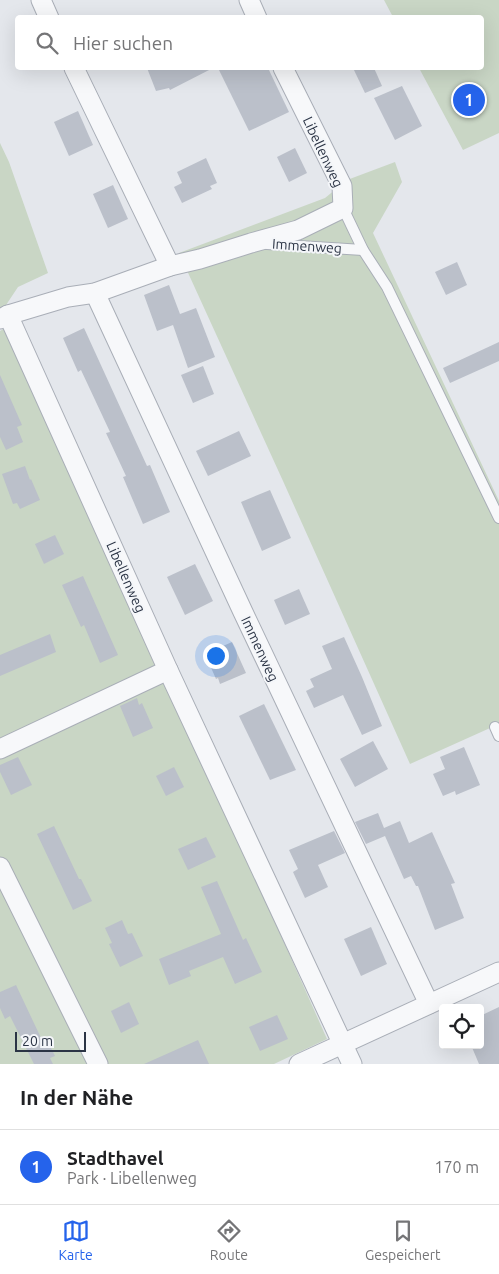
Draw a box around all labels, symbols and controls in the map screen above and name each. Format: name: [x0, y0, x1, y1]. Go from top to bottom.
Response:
search box: [15, 15, 484, 70]
icon: search: [33, 29, 61, 57]
text: Hier suchen: [73, 32, 173, 54]
pin: 1: [453, 81, 485, 119]
street label: Libellenweg: [300, 114, 346, 190]
street label: Immenweg: [271, 236, 343, 256]
street label: Libellenweg: [103, 539, 149, 615]
street label: Immenweg: [238, 614, 282, 684]
your location: [203, 643, 229, 669]
map controls: [439, 1004, 484, 1049]
button: locate: [439, 1004, 484, 1049]
scale bar: [15, 1029, 86, 1052]
text: 20 m: [22, 1033, 53, 1049]
text: In der Nähe: [20, 1085, 133, 1109]
text: Stadthavel: [67, 1147, 163, 1169]
text: 1: [31, 1158, 41, 1176]
text: 170 m: [434, 1158, 479, 1176]
text: Park · Libellenweg: [67, 1169, 197, 1187]
tab: Karte: [59, 1217, 93, 1263]
tab: Route: [210, 1217, 248, 1263]
tab: Gespeichert: [365, 1217, 440, 1263]

